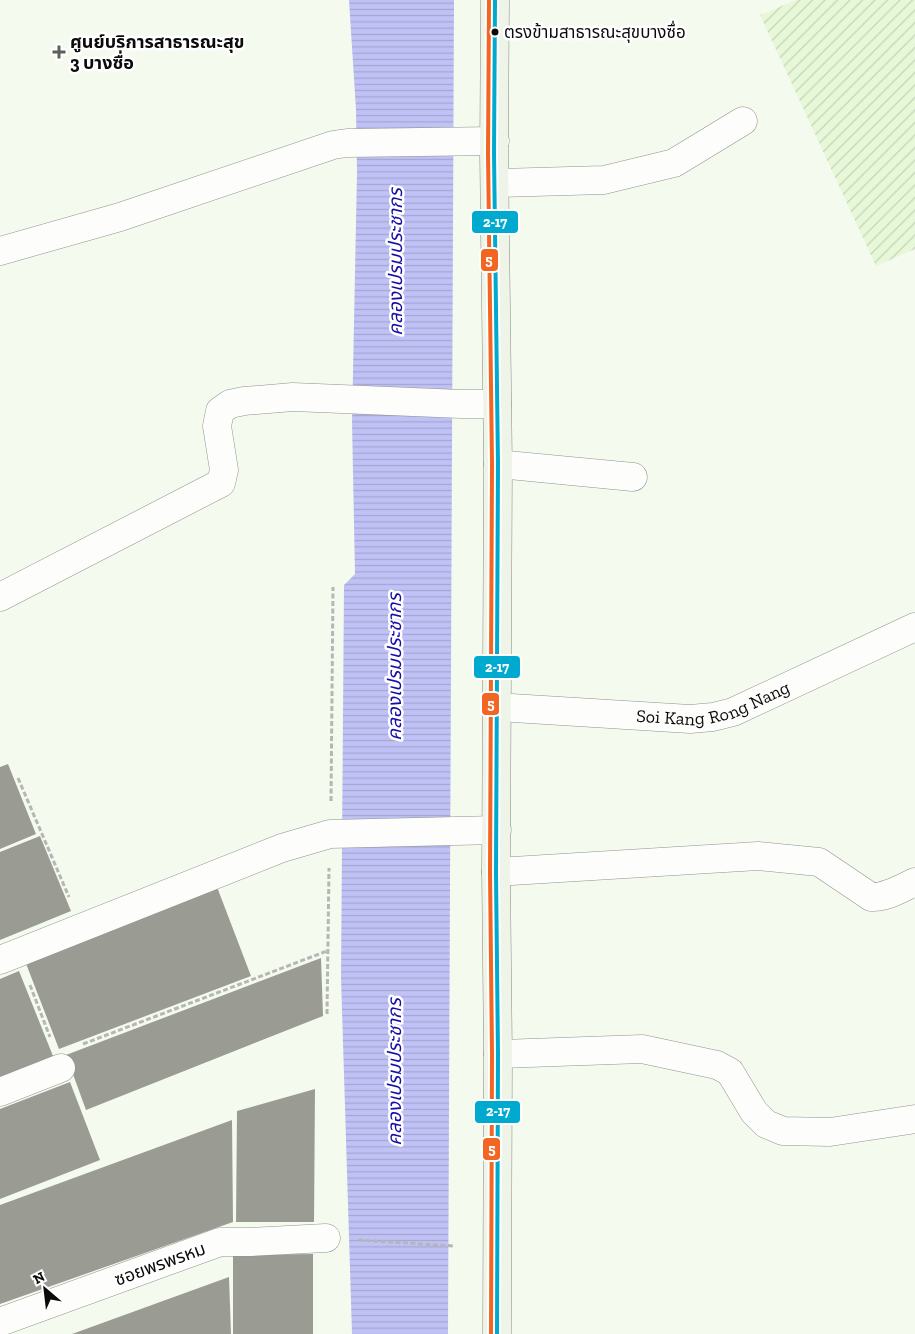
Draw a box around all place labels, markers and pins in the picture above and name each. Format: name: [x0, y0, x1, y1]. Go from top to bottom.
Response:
place label: ตรงข้ามสาธารณะสุขบางซื่อ: [504, 20, 686, 43]
marker: ตรงข้ามสาธารณะสุขบางซื่อ: [490, 27, 500, 37]
place label: ศูนย์บริการสาธารณะสุข 3 บางซื่อ: [70, 31, 245, 74]
marker: ศูนย์บริการสาธารณะสุข 3 บางซื่อ: [52, 45, 66, 59]

